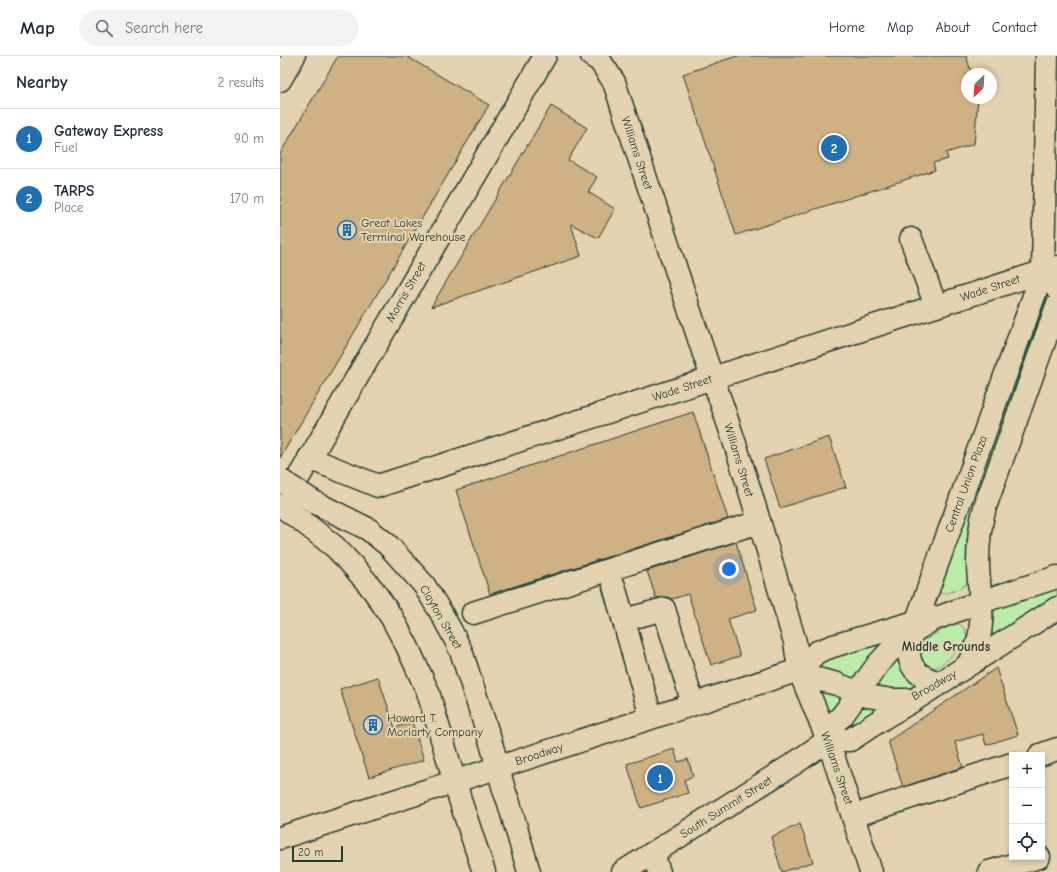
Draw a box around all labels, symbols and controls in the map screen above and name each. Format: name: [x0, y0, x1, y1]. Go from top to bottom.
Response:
search box: [79, 10, 359, 46]
text: Map: [20, 17, 55, 39]
icon: search: [93, 17, 115, 39]
text: Search here: [125, 19, 203, 37]
text: Home: [829, 19, 865, 36]
text: Map: [887, 19, 913, 36]
text: About: [935, 19, 970, 36]
text: Contact: [992, 19, 1037, 36]
north arrow: [961, 68, 997, 104]
text: Nearby: [16, 73, 67, 92]
text: 2 results: [217, 75, 264, 90]
street label: Williams Street: [619, 115, 656, 192]
text: Gateway Express: [54, 122, 163, 140]
text: 1: [26, 131, 32, 146]
text: 90 m: [234, 131, 264, 146]
pin: 2: [821, 133, 847, 163]
text: Fuel: [54, 140, 78, 155]
text: TARPS: [54, 182, 94, 200]
text: 2: [26, 191, 32, 206]
text: 170 m: [230, 191, 264, 206]
text: Place: [54, 200, 84, 215]
place label: Great Lakes Terminal Warehouse: [361, 216, 465, 244]
building icon: Great Lakes Terminal Warehouse: [336, 219, 358, 241]
street label: Morris Street: [383, 259, 429, 325]
street label: Wade Street: [958, 272, 1022, 304]
street label: Wade Street: [650, 372, 714, 404]
street label: Williams Street: [721, 421, 757, 499]
street label: Central Union Plaza: [942, 434, 990, 534]
your location: [719, 559, 739, 579]
street label: Clayton Street: [417, 582, 465, 652]
district label: Middle Grounds: [902, 639, 991, 654]
street label: Broadway: [909, 666, 959, 703]
place label: Howard T. Moriarty Company: [387, 711, 483, 739]
building icon: Howard T. Moriarty Company: [362, 714, 384, 736]
street label: Williams Street: [818, 730, 856, 807]
street label: Broadway: [513, 740, 565, 768]
map controls: [1009, 752, 1045, 860]
button: +: [1009, 752, 1045, 788]
pin: 1: [647, 763, 673, 793]
street label: South Summit Street: [677, 773, 775, 841]
button: −: [1009, 788, 1045, 824]
button: locate: [1009, 824, 1045, 860]
scale bar: [292, 844, 343, 863]
text: 20 m: [298, 846, 323, 859]

